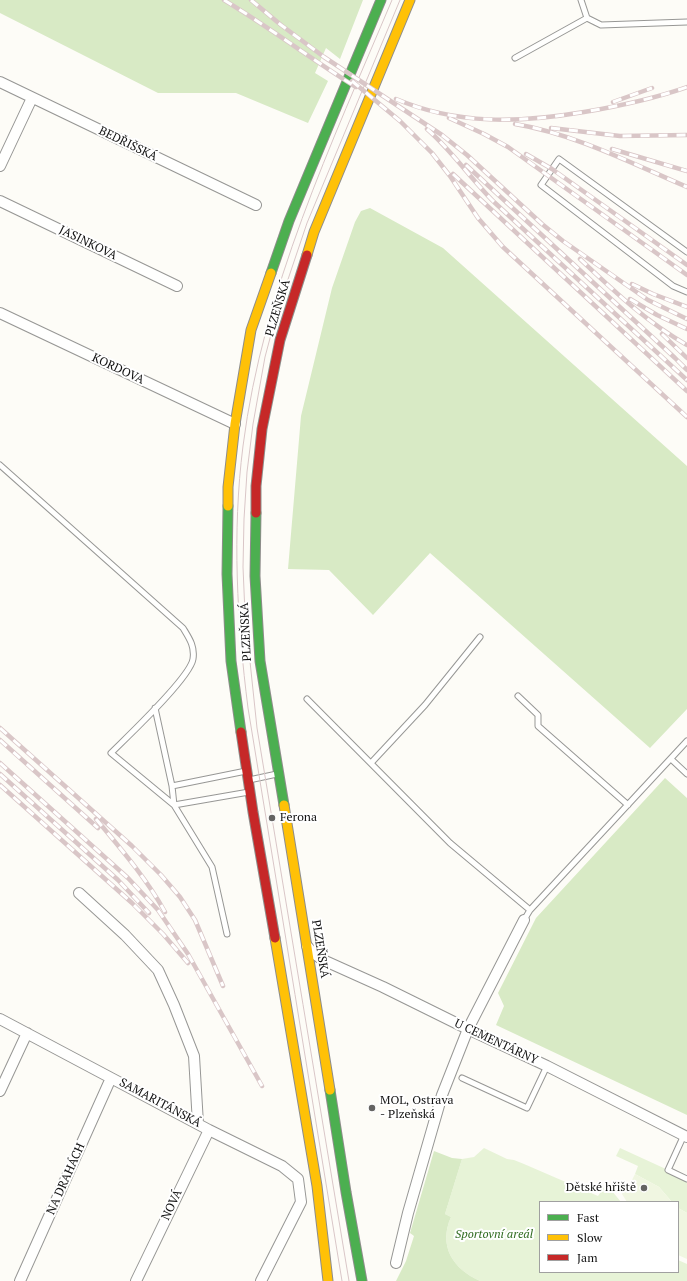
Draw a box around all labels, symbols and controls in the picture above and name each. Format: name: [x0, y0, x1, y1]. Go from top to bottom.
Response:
street label: BEDŘIŠSKÁ: [96, 124, 160, 164]
street label: JASINKOVA: [57, 223, 119, 263]
street label: PLZEŇSKÁ: [262, 278, 294, 338]
street label: KORDOVA: [90, 351, 146, 387]
street label: PLZEŇSKÁ: [237, 602, 255, 662]
place label: Ferona: [280, 811, 317, 825]
marker: Ferona: [267, 813, 277, 823]
street label: PLZEŇSKÁ: [308, 919, 332, 979]
street label: U CEMENTÁRNY: [452, 1016, 540, 1068]
street label: SAMARITÁNSKÁ: [117, 1075, 203, 1131]
place label: MOL, Ostrava - Plzeňská: [380, 1094, 454, 1122]
marker: MOL, Ostrava - Plzeňská: [367, 1103, 377, 1113]
street label: NA DRAHÁCH: [44, 1141, 88, 1217]
place label: Dětské hřiště: [566, 1181, 636, 1195]
marker: Dětské hřiště: [639, 1183, 649, 1193]
street label: NOVÁ: [159, 1187, 185, 1223]
legend: [539, 1201, 679, 1273]
text: Fast: [577, 1210, 599, 1225]
park label: Sportovní areál: [455, 1228, 533, 1242]
text: Slow: [577, 1230, 602, 1245]
text: Jam: [577, 1250, 598, 1265]

